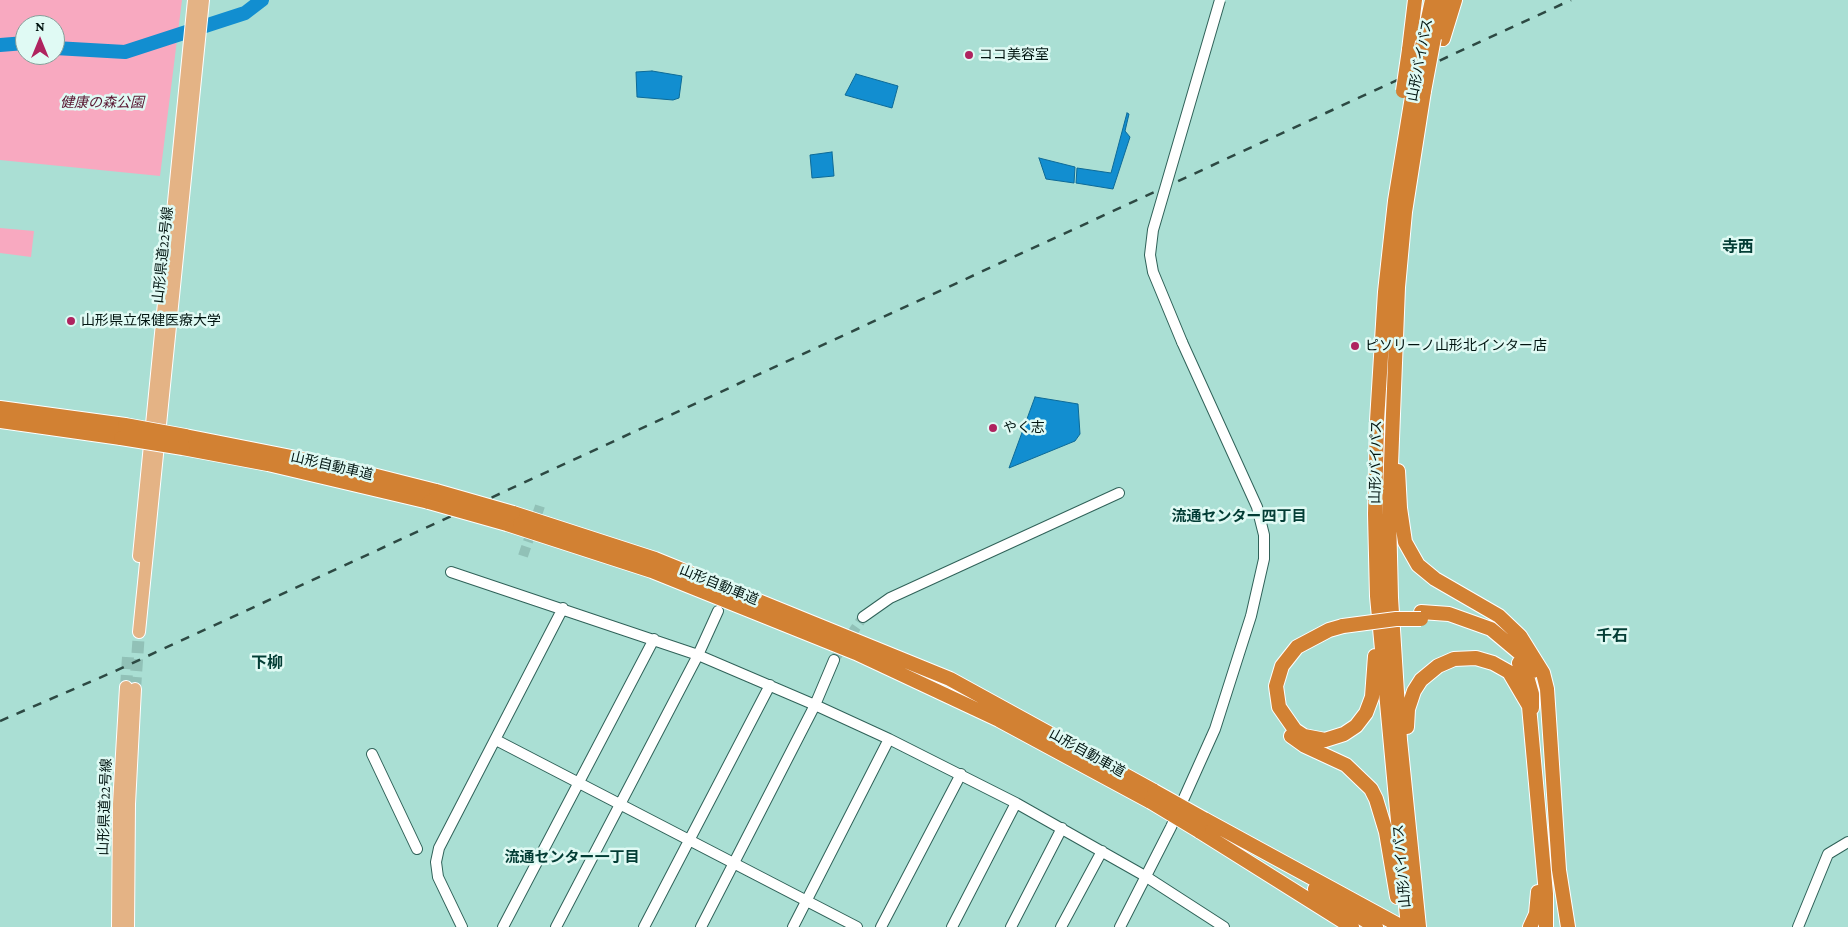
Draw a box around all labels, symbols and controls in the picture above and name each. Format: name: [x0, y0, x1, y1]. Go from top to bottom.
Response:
north arrow: [15, 15, 65, 65]
street label: 山形バイパス: [1404, 17, 1436, 103]
text: N: [35, 18, 45, 34]
place label: ココ美容室: [979, 47, 1049, 63]
marker: ココ美容室: [963, 49, 975, 61]
park label: 健康の森公園: [60, 95, 144, 111]
street label: 山形県道22号線: [150, 206, 176, 304]
district label: 寺西: [1722, 237, 1754, 257]
place label: 山形県立保健医療大学: [81, 313, 221, 329]
marker: 山形県立保健医療大学: [65, 315, 77, 327]
place label: ピソリーノ山形北インター店: [1365, 338, 1547, 354]
marker: ピソリーノ山形北インター店: [1349, 340, 1361, 352]
place label: やく志: [1003, 420, 1045, 436]
street label: 山形バイパス: [1367, 420, 1385, 504]
marker: やく志: [987, 422, 999, 434]
street label: 山形自動車道: [289, 448, 375, 484]
district label: 流通センター四丁目: [1172, 507, 1306, 525]
street label: 山形自動車道: [677, 561, 761, 609]
district label: 千石: [1596, 626, 1628, 646]
district label: 下柳: [251, 653, 283, 673]
street label: 山形自動車道: [1046, 725, 1128, 781]
street label: 山形県道22号線: [95, 758, 115, 856]
street label: 山形バイパス: [1390, 823, 1414, 909]
district label: 流通センター一丁目: [505, 848, 639, 866]

